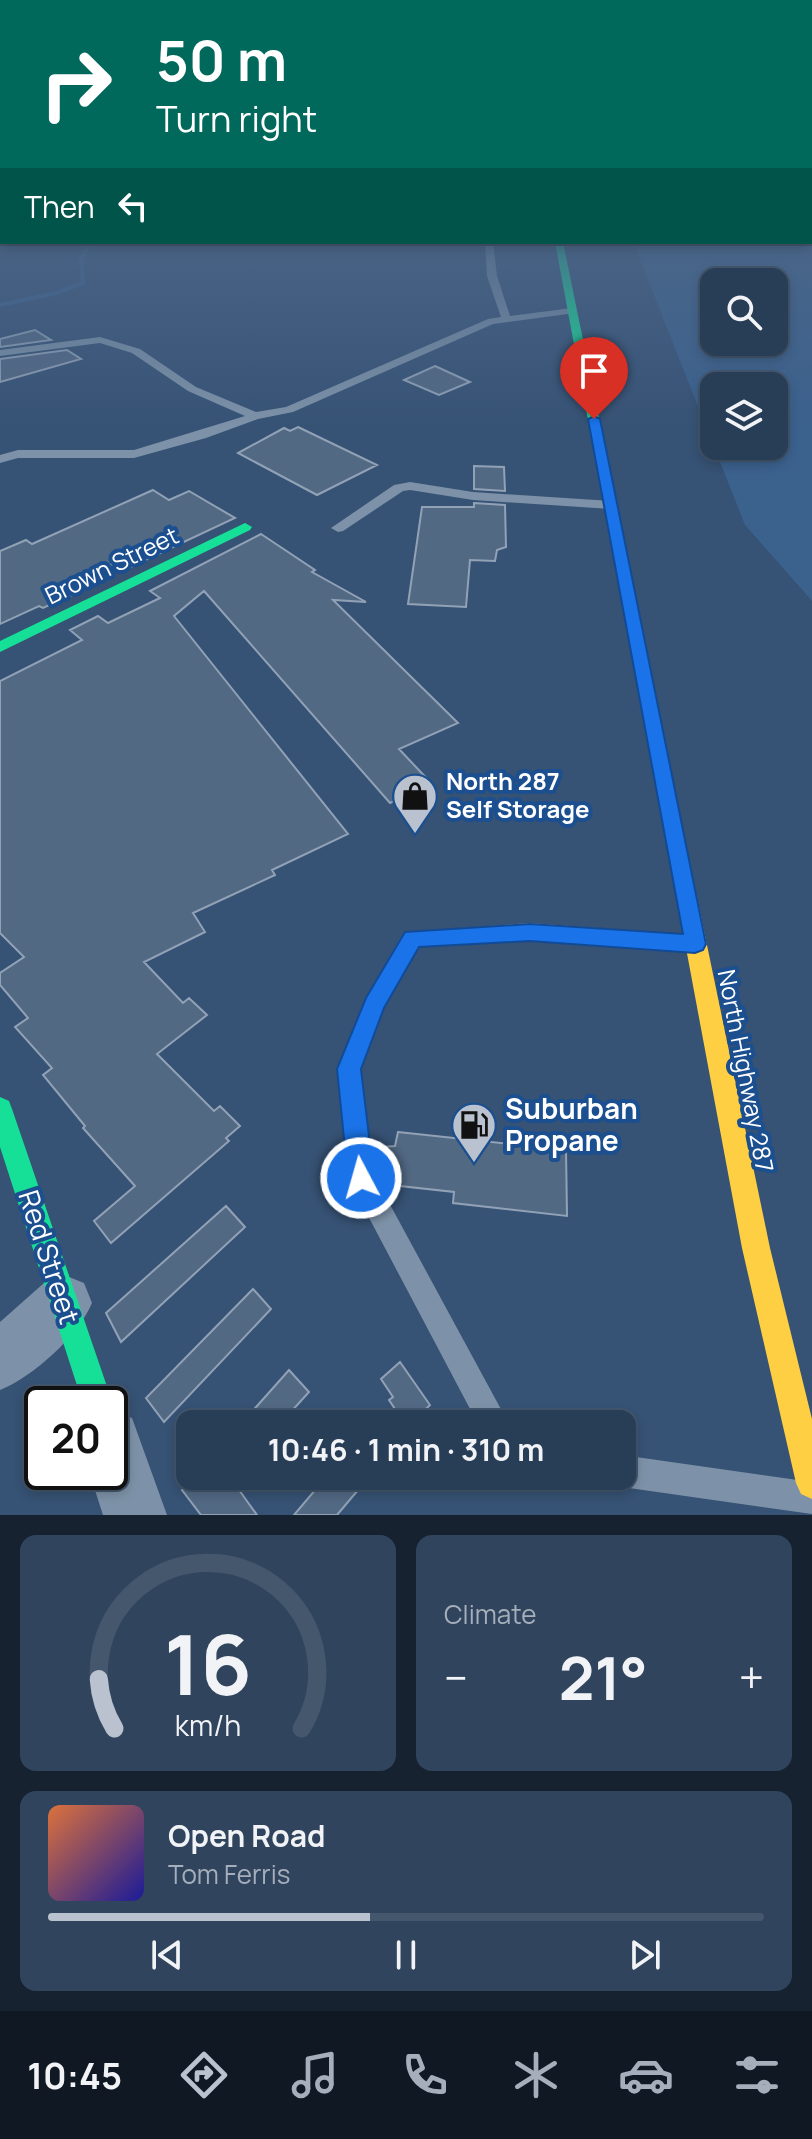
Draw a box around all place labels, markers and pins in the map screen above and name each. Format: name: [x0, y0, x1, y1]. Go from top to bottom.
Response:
pin: [560, 337, 628, 419]
place label: North 287 Self Storage: [446, 764, 590, 825]
shop icon: North 287 Self Storage: [391, 772, 439, 835]
place label: Suburban Propane: [505, 1089, 638, 1159]
fuel station icon: Suburban Propane: [450, 1101, 498, 1164]

